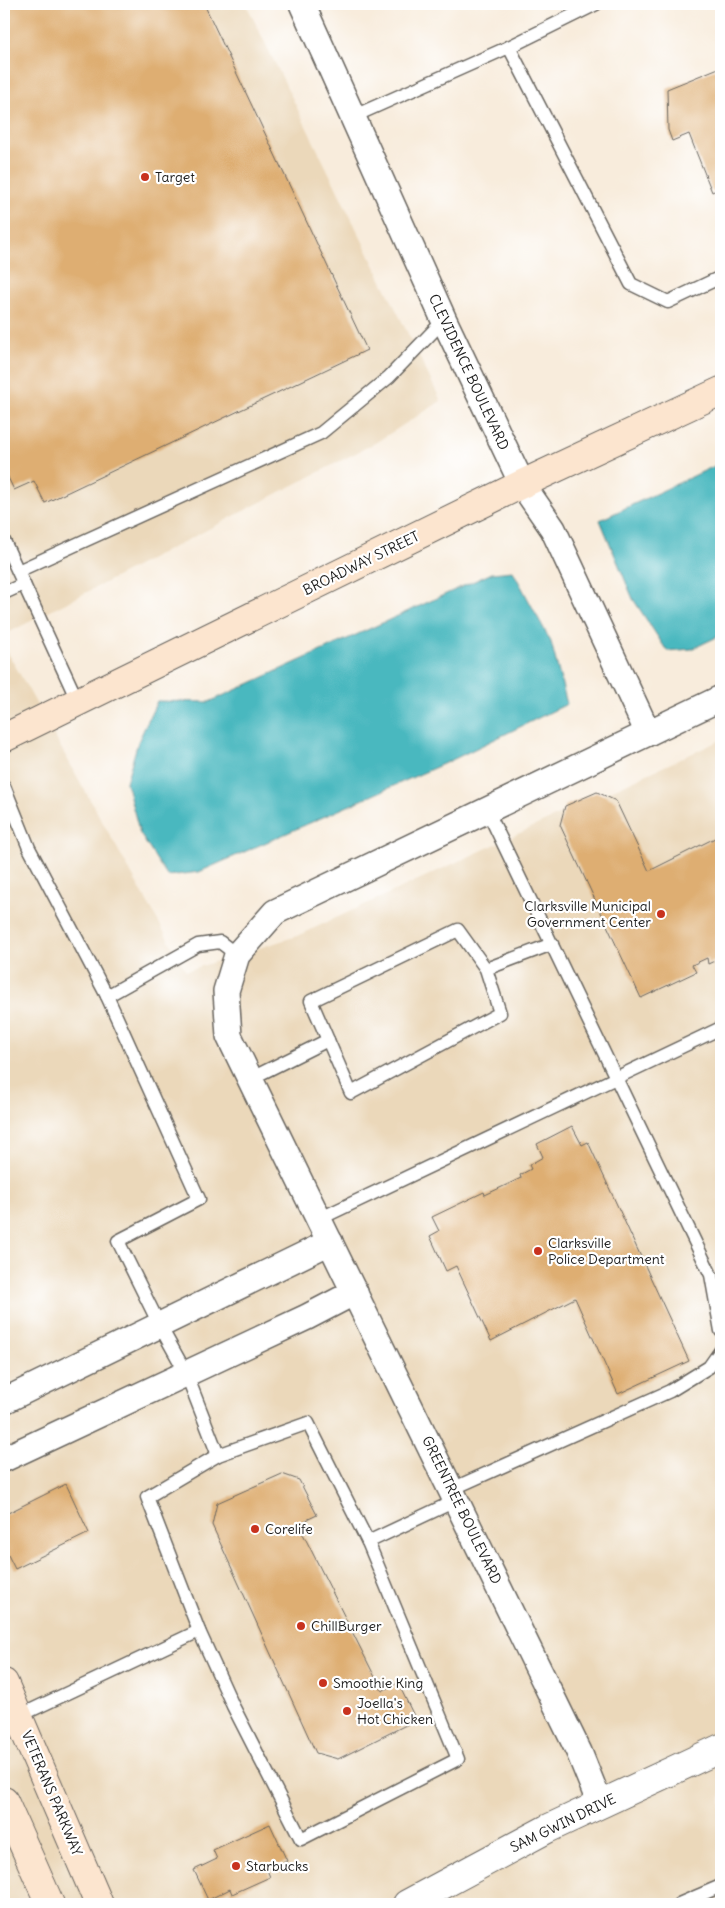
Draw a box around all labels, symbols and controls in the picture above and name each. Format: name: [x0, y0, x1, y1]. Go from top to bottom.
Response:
place label: Target: [155, 168, 195, 186]
marker: Target: [139, 171, 151, 183]
street label: CLEVIDENCE BOULEVARD: [425, 291, 513, 453]
street label: BROADWAY STREET: [300, 527, 422, 599]
place label: Clarksville Municipal Government Center: [524, 897, 651, 931]
marker: Clarksville Municipal Government Center: [655, 908, 667, 920]
place label: Clarksville Police Department: [548, 1234, 665, 1268]
marker: Clarksville Police Department: [532, 1245, 544, 1257]
street label: GREENTREE BOULEVARD: [418, 1433, 506, 1587]
place label: Corelife: [265, 1520, 313, 1538]
marker: Corelife: [249, 1523, 261, 1535]
place label: ChillBurger: [311, 1617, 382, 1635]
marker: ChillBurger: [295, 1620, 307, 1632]
place label: Smoothie King: [333, 1674, 423, 1692]
marker: Smoothie King: [317, 1677, 329, 1689]
place label: Joella's Hot Chicken: [357, 1694, 433, 1728]
marker: Joella's Hot Chicken: [341, 1705, 353, 1717]
street label: VETERANS PARKWAY: [17, 1728, 87, 1859]
street label: SAM GWIN DRIVE: [507, 1790, 619, 1856]
place label: Starbucks: [246, 1857, 308, 1875]
marker: Starbucks: [230, 1860, 242, 1872]

